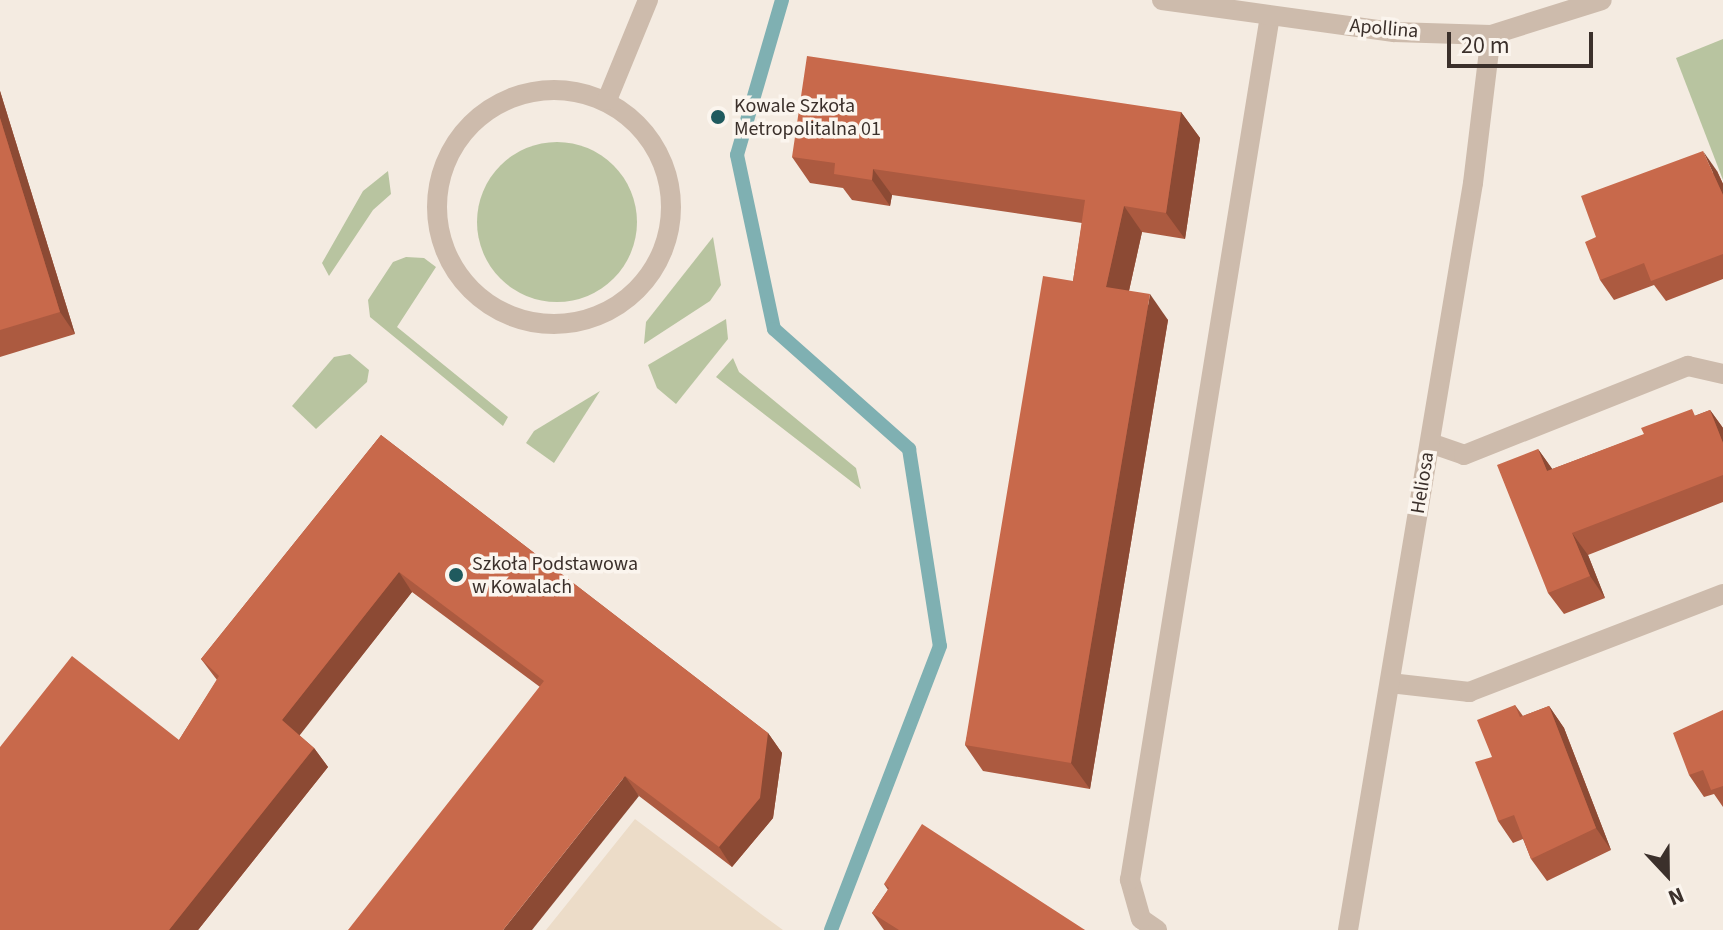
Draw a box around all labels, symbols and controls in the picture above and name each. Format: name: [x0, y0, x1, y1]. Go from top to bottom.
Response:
street label: Apollina: [1349, 14, 1419, 44]
scale bar: [1451, 16, 1597, 66]
text: 20 m: [1461, 28, 1510, 63]
place label: Kowale Szkoła Metropolitalna 01: [734, 94, 881, 141]
marker: Kowale Szkoła Metropolitalna 01: [709, 108, 727, 126]
street label: Heliosa: [1406, 450, 1440, 516]
place label: Szkoła Podstawowa w Kowalach: [472, 552, 638, 599]
marker: Szkoła Podstawowa w Kowalach: [447, 566, 465, 584]
north arrow: [1627, 834, 1707, 914]
text: N: [1663, 879, 1689, 914]

